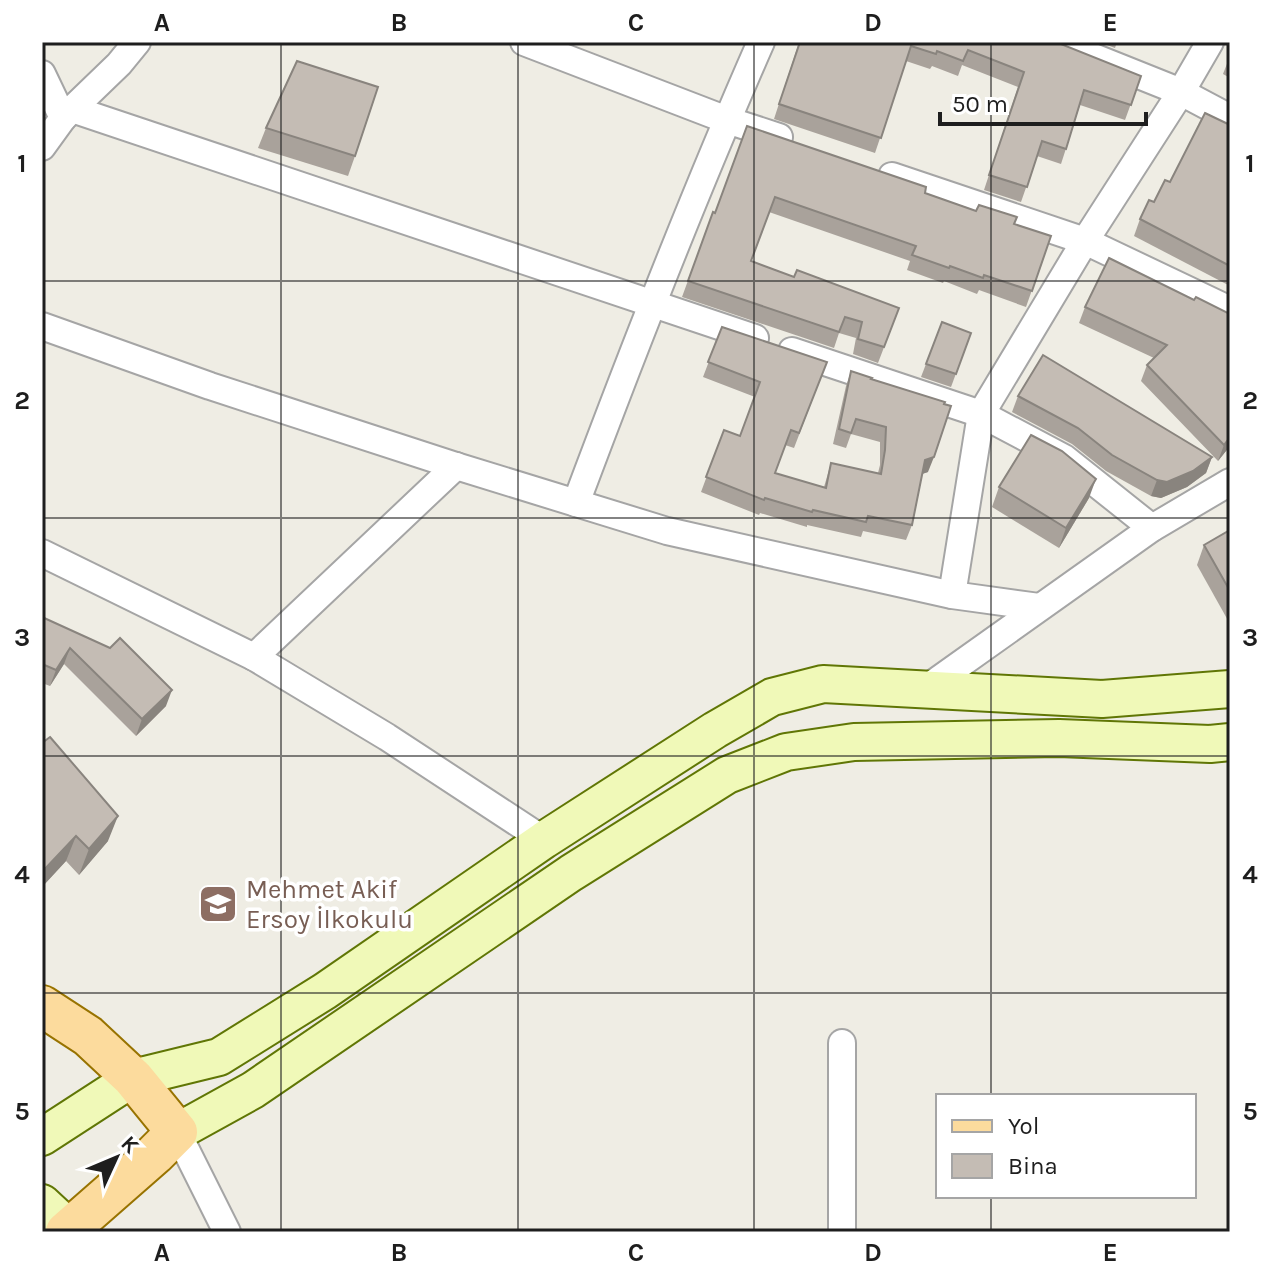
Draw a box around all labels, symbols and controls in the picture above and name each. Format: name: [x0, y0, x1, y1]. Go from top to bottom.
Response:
text: A: [154, 7, 170, 38]
text: B: [391, 7, 407, 38]
text: C: [628, 7, 644, 38]
text: D: [864, 7, 882, 38]
text: E: [1102, 7, 1118, 38]
scale bar: [940, 76, 1146, 126]
text: 50 m: [952, 90, 1008, 118]
text: 1: [17, 148, 27, 179]
text: 1: [1245, 148, 1255, 179]
text: 2: [14, 385, 30, 416]
text: 2: [1242, 385, 1258, 416]
text: 3: [14, 622, 30, 653]
text: 3: [1242, 622, 1258, 653]
text: 4: [14, 859, 30, 890]
text: 4: [1242, 859, 1258, 890]
place label: Mehmet Akif Ersoy İlkokulu: [246, 874, 413, 935]
school or university icon: Mehmet Akif Ersoy İlkokulu: [197, 883, 239, 925]
legend: [936, 1094, 1196, 1198]
text: 5: [14, 1096, 30, 1127]
text: 5: [1242, 1096, 1258, 1127]
text: Yol: [1008, 1112, 1039, 1140]
north arrow: [76, 1118, 156, 1198]
text: K: [115, 1131, 144, 1159]
text: Bina: [1008, 1152, 1058, 1180]
text: A: [154, 1237, 170, 1268]
text: B: [391, 1237, 407, 1268]
text: C: [628, 1237, 644, 1268]
text: D: [864, 1237, 882, 1268]
text: E: [1102, 1237, 1118, 1268]

